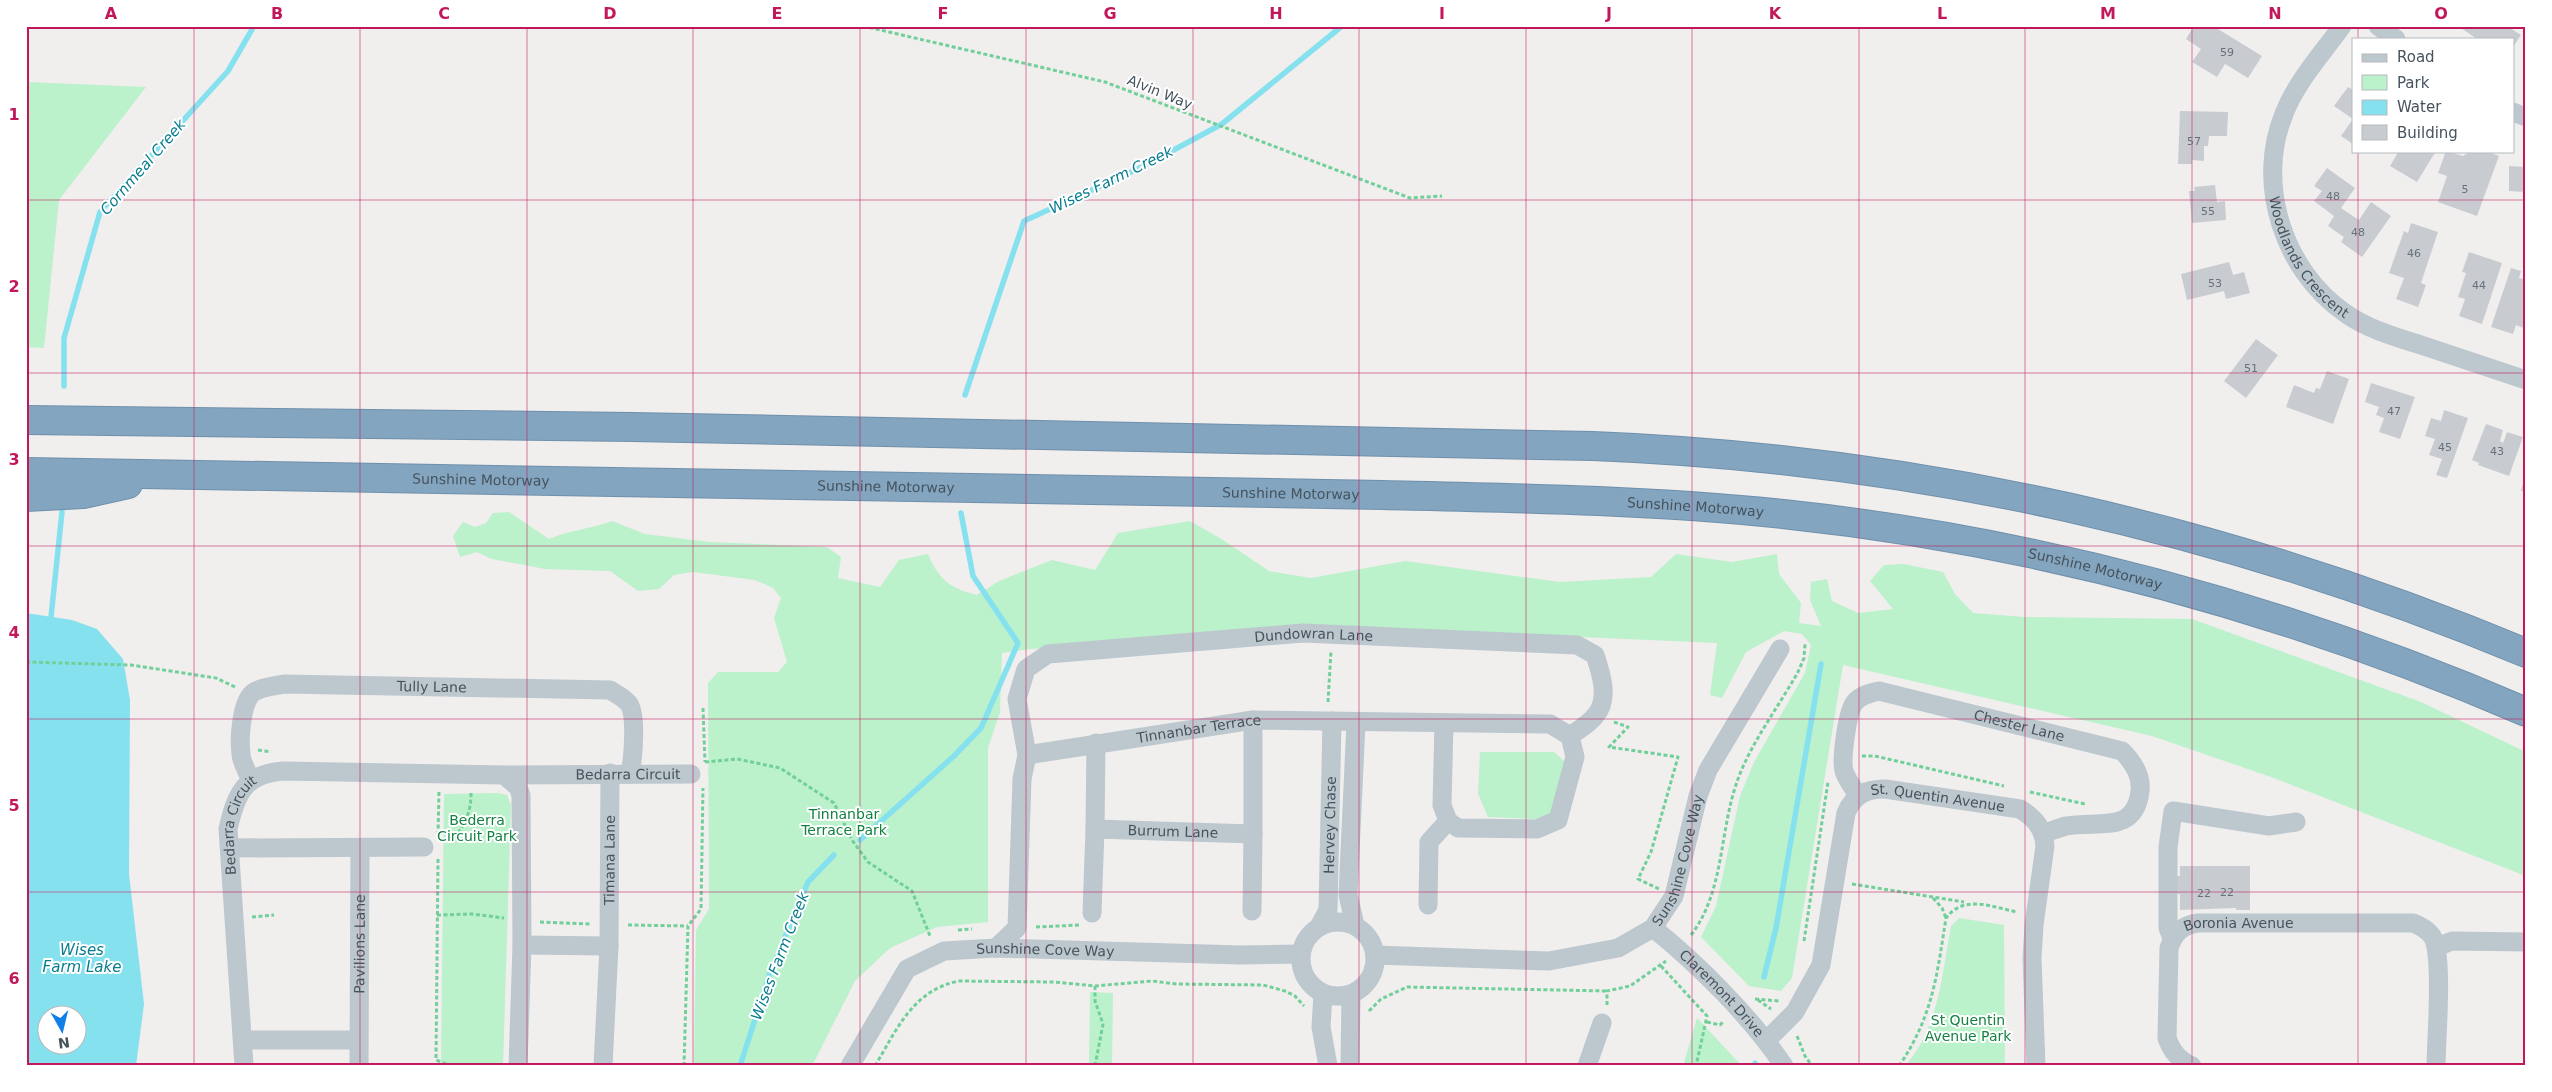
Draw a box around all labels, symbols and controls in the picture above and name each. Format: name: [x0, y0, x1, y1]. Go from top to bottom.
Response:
text: A: [105, 4, 118, 23]
text: B: [271, 4, 283, 23]
text: C: [438, 4, 450, 23]
text: D: [603, 4, 617, 23]
text: E: [772, 4, 782, 23]
text: F: [938, 4, 948, 23]
text: G: [1103, 4, 1117, 23]
text: H: [1269, 4, 1283, 23]
text: I: [1439, 4, 1445, 23]
text: J: [1605, 4, 1612, 23]
text: K: [1769, 4, 1782, 23]
text: L: [1937, 4, 1947, 23]
text: M: [2100, 4, 2116, 23]
text: N: [2268, 4, 2282, 23]
text: O: [2434, 4, 2448, 23]
legend: [2352, 38, 2514, 152]
house number: 59: [2220, 46, 2234, 59]
text: Road: [2397, 48, 2435, 66]
street label: Alvin Way: [1125, 72, 1195, 112]
text: Park: [2397, 74, 2430, 92]
text: Water: [2397, 98, 2442, 116]
text: 1: [8, 105, 20, 124]
water label: Cornmeal Creek: [96, 114, 190, 219]
text: Building: [2397, 124, 2458, 142]
house number: 57: [2187, 135, 2201, 148]
water label: Wises Farm Creek: [1046, 142, 1177, 218]
house number: 5: [2462, 183, 2469, 196]
house number: 48: [2326, 190, 2340, 203]
street label: Woodlands Crescent: [2266, 195, 2352, 321]
house number: 55: [2201, 205, 2215, 218]
house number: 48: [2351, 226, 2365, 239]
house number: 46: [2407, 247, 2421, 260]
text: 2: [8, 277, 20, 296]
house number: 53: [2208, 277, 2222, 290]
house number: 44: [2472, 279, 2486, 292]
house number: 51: [2244, 362, 2258, 375]
house number: 47: [2387, 405, 2401, 418]
house number: 45: [2438, 441, 2452, 454]
house number: 43: [2490, 445, 2504, 458]
text: 3: [8, 450, 20, 469]
street label: Sunshine Motorway: [412, 471, 550, 489]
street label: Sunshine Motorway: [817, 477, 955, 496]
street label: Sunshine Motorway: [1222, 484, 1360, 503]
street label: Sunshine Motorway: [1627, 494, 1765, 520]
street label: Sunshine Motorway: [2027, 545, 2164, 593]
text: 4: [8, 623, 20, 642]
street label: Dundowran Lane: [1254, 625, 1374, 645]
street label: Tully Lane: [396, 678, 467, 695]
street label: Chester Lane: [1972, 707, 2066, 745]
street label: Tinnanbar Terrace: [1135, 712, 1261, 746]
street label: Bedarra Circuit: [575, 766, 681, 783]
street label: Bedarra Circuit: [220, 772, 260, 876]
street label: Hervey Chase: [1321, 776, 1339, 874]
street label: St. Quentin Avenue: [1870, 781, 2006, 815]
street label: Sunshine Cove Way: [1649, 793, 1706, 929]
text: 5: [8, 796, 20, 815]
park label: Tinnanbar Terrace Park: [800, 806, 888, 838]
park label: Bederra Circuit Park: [437, 812, 518, 844]
street label: Timana Lane: [601, 815, 618, 906]
street label: Burrum Lane: [1127, 822, 1218, 841]
house number: 22: [2220, 886, 2234, 899]
house number: 22: [2197, 887, 2211, 900]
water label: Wises Farm Creek: [747, 888, 813, 1023]
street label: Pavilions Lane: [351, 894, 368, 994]
street label: Boronia Avenue: [2181, 915, 2294, 934]
street label: Sunshine Cove Way: [976, 940, 1115, 959]
water label: Wises Farm Lake: [43, 941, 121, 976]
street label: Claremont Drive: [1676, 946, 1767, 1040]
text: 6: [8, 969, 20, 988]
north arrow: [38, 1004, 88, 1054]
park label: St Quentin Avenue Park: [1925, 1012, 2012, 1044]
text: N: [57, 1034, 71, 1052]

